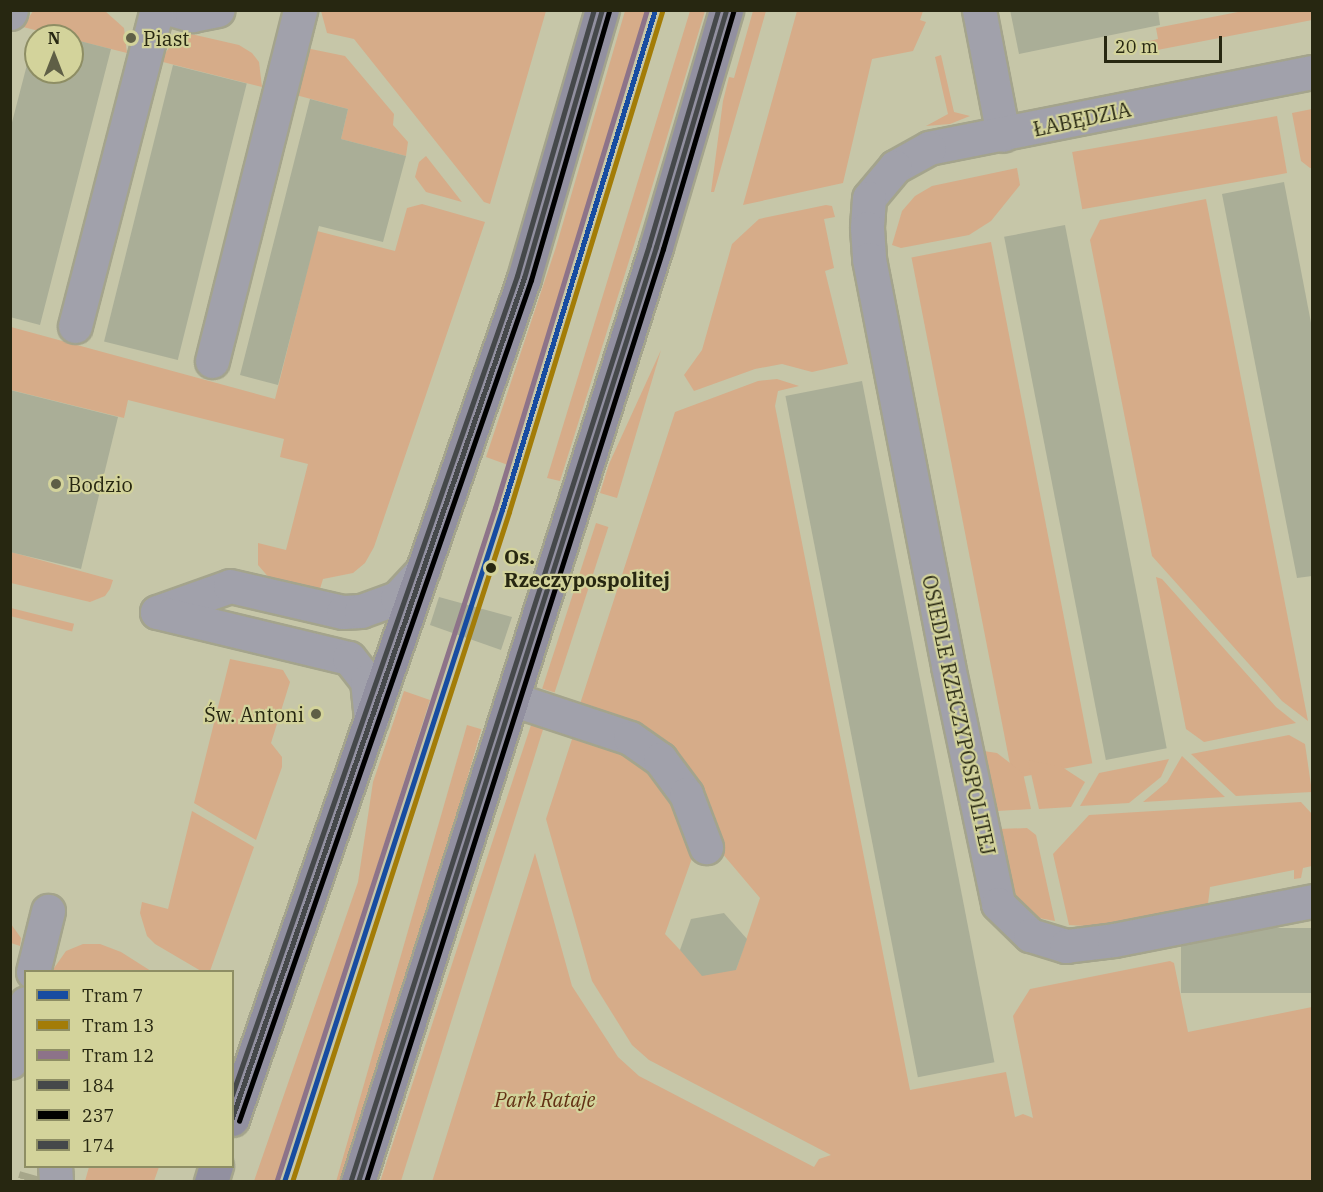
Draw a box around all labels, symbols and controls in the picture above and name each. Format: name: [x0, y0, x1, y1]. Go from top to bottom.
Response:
north arrow: [24, 24, 84, 84]
scale bar: [1107, 24, 1226, 62]
place label: Piast: [143, 26, 189, 50]
text: N: [48, 28, 60, 48]
marker: Piast: [124, 31, 138, 45]
text: 20 m: [1115, 35, 1158, 58]
street label: ŁABĘDZIA: [1031, 97, 1133, 141]
place label: Bodzio: [68, 472, 133, 496]
marker: Bodzio: [49, 477, 63, 491]
place label: Os. Rzeczypospolitej: [504, 544, 670, 591]
marker: Os. Rzeczypospolitej: [482, 559, 500, 577]
street label: OSIEDLE RZECZYPOSPOLITEJ: [918, 573, 1000, 857]
place label: Św. Antoni: [204, 702, 304, 726]
marker: Św. Antoni: [309, 707, 323, 721]
legend: [24, 970, 234, 1168]
text: Tram 7: [82, 984, 143, 1007]
text: Tram 13: [82, 1014, 154, 1037]
text: Tram 12: [82, 1044, 154, 1067]
text: 184: [82, 1074, 114, 1097]
park label: Park Rataje: [495, 1087, 595, 1111]
text: 237: [82, 1104, 114, 1127]
text: 174: [82, 1134, 114, 1157]

